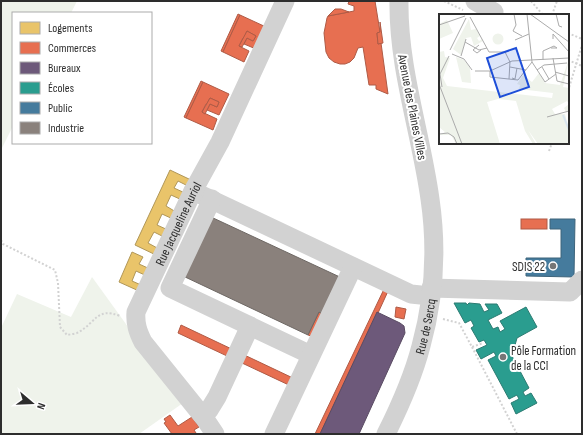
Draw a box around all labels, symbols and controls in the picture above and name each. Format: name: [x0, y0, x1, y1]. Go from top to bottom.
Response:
legend: [12, 12, 152, 144]
inset map: [439, 14, 569, 144]
text: Logements: [48, 21, 92, 36]
text: Commerces: [48, 41, 96, 56]
street label: Avenue des Plaines Villes: [394, 52, 430, 162]
text: Bureaux: [48, 61, 81, 76]
text: Écoles: [48, 81, 74, 96]
text: Public: [48, 101, 73, 116]
text: Industrie: [48, 121, 84, 136]
street label: Rue Jacqueline Auriol: [152, 179, 205, 268]
place label: SDIS 22: [512, 259, 545, 275]
marker: SDIS 22: [548, 261, 558, 271]
street label: Rue de Sercq: [412, 298, 439, 356]
place label: Pôle Formation de la CCI: [511, 343, 576, 374]
marker: Pôle Formation de la CCI: [498, 352, 508, 362]
north arrow: [12, 383, 52, 423]
text: N: [34, 401, 48, 411]

